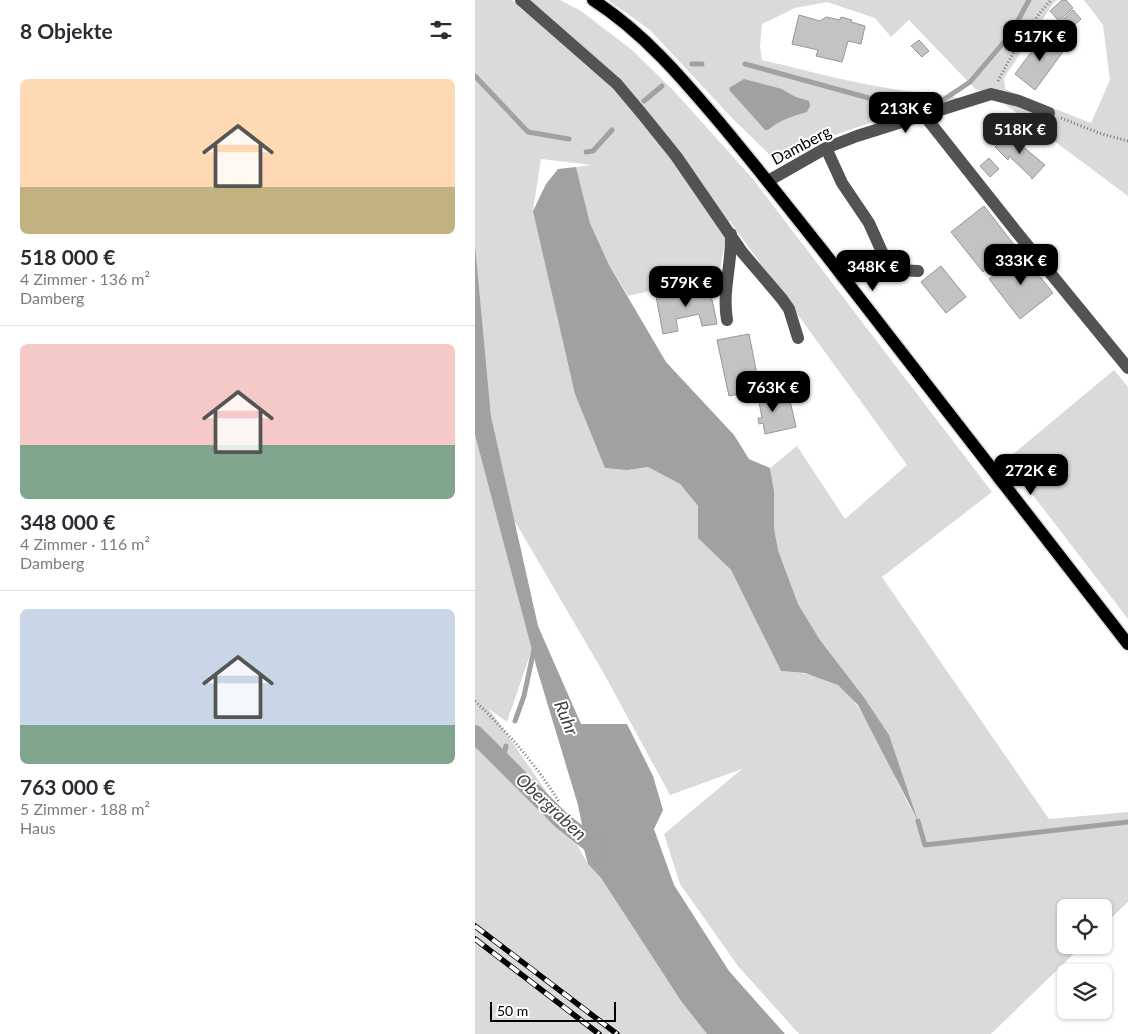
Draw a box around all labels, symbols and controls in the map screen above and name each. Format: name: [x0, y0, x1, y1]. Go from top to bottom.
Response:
icon: filters: [427, 16, 455, 44]
text: 8 Objekte: [20, 18, 113, 43]
pin: 517K €: [999, 20, 1081, 62]
text: 517K €: [1014, 26, 1066, 45]
pin: 213K €: [865, 92, 947, 134]
text: 213K €: [880, 98, 932, 117]
icon: home: [193, 111, 283, 201]
pin: 518K €: [979, 112, 1061, 155]
text: 518K €: [994, 119, 1046, 138]
street label: Damberg: [768, 121, 834, 168]
text: 518 000 €: [20, 244, 115, 269]
pin: 333K €: [980, 244, 1062, 286]
pin: 348K €: [832, 250, 914, 292]
text: 333K €: [995, 250, 1047, 269]
text: 348K €: [847, 256, 899, 275]
pin: 579K €: [645, 266, 727, 308]
text: 4 Zimmer · 136 m²: [20, 269, 150, 288]
text: 579K €: [660, 272, 712, 291]
text: Damberg: [20, 288, 84, 307]
pin: 763K €: [732, 370, 814, 413]
icon: home: [193, 377, 283, 467]
text: 763K €: [747, 377, 799, 396]
pin: 272K €: [990, 454, 1072, 496]
text: 272K €: [1005, 460, 1057, 479]
text: 348 000 €: [20, 509, 115, 534]
text: 4 Zimmer · 116 m²: [20, 534, 150, 553]
text: Damberg: [20, 553, 84, 572]
icon: home: [193, 642, 283, 732]
water label: Ruhr: [550, 697, 584, 739]
water label: Obergraben: [512, 768, 592, 845]
text: 763 000 €: [20, 774, 115, 799]
text: 5 Zimmer · 188 m²: [20, 799, 150, 818]
text: Haus: [20, 818, 56, 837]
map controls: [1057, 899, 1112, 1019]
button: locate: [1057, 899, 1112, 954]
button: layers: [1057, 964, 1112, 1019]
scale bar: [490, 999, 616, 1022]
text: 50 m: [497, 1002, 528, 1019]

